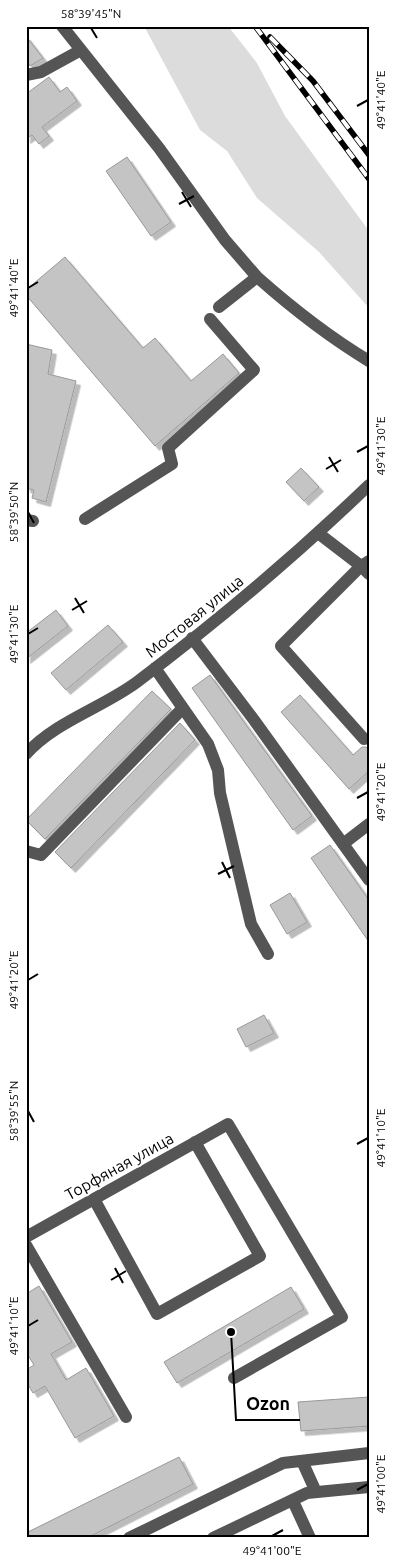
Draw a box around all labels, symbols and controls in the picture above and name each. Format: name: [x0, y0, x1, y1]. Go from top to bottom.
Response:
text: 58°39'45"N: [61, 7, 121, 20]
text: 49°41'40"E: [374, 70, 387, 129]
text: 49°41'40"E: [7, 258, 20, 317]
text: 49°41'30"E: [374, 416, 387, 475]
text: 58°39'50"N: [7, 482, 20, 542]
street label: Мостовая улица: [142, 571, 246, 661]
text: 49°41'30"E: [7, 604, 20, 663]
text: 49°41'20"E: [374, 762, 387, 821]
text: 49°41'20"E: [7, 950, 20, 1009]
text: 58°39'55"N: [7, 1081, 20, 1141]
text: 49°41'10"E: [374, 1108, 387, 1167]
street label: Торфяная улица: [62, 1129, 176, 1203]
text: 49°41'10"E: [7, 1296, 20, 1355]
callout: Ozon: [236, 1387, 300, 1420]
text: Ozon: [246, 1393, 290, 1413]
text: 49°41'00"E: [374, 1454, 387, 1513]
text: 49°41'00"E: [243, 1544, 302, 1557]

